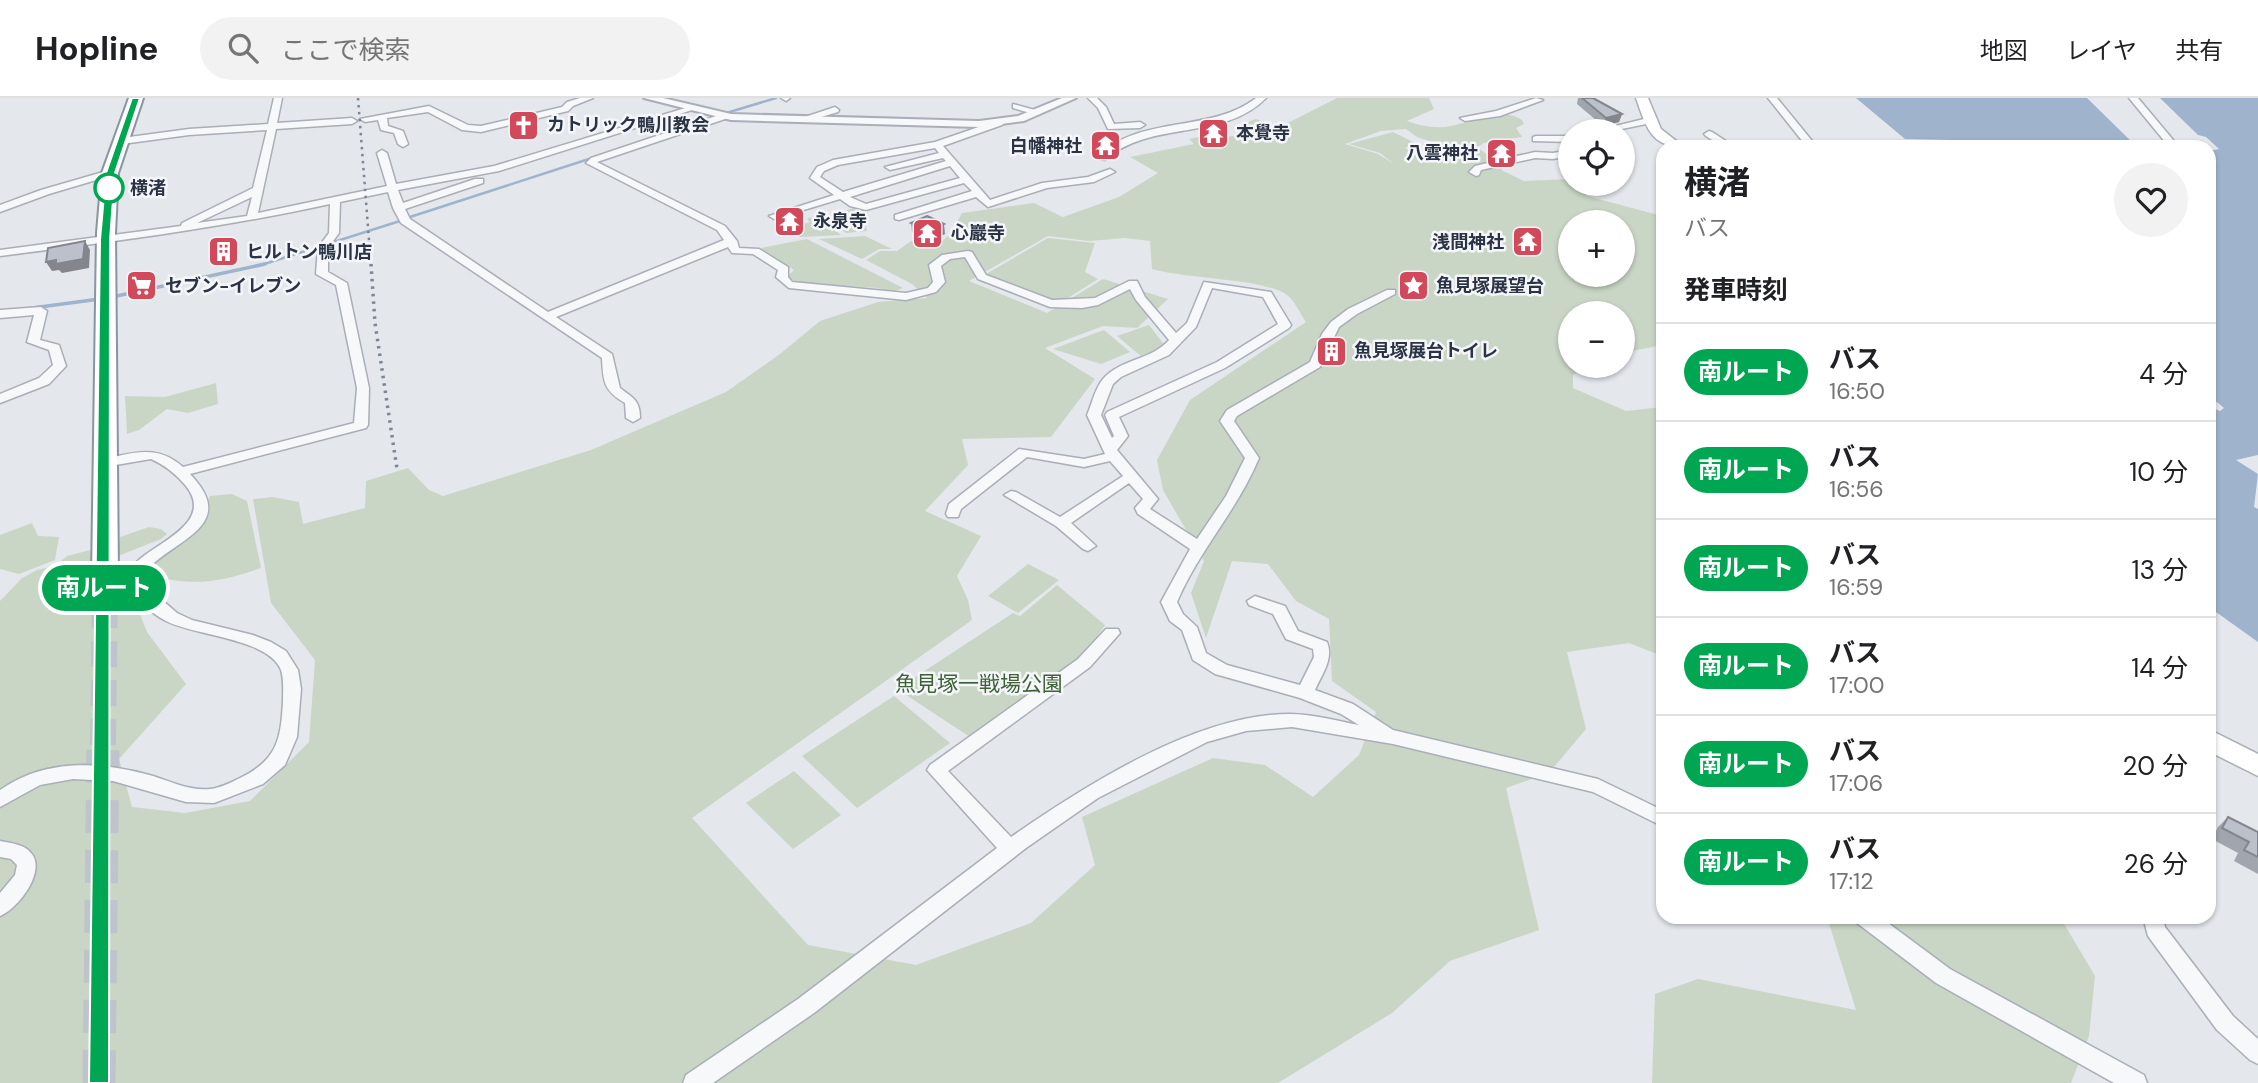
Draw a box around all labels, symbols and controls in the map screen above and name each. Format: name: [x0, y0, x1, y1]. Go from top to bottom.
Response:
search box: [200, 17, 690, 80]
text: Hopline: [35, 27, 158, 70]
icon: search: [224, 29, 262, 67]
text: ここで検索: [280, 33, 410, 67]
text: 地図: [1980, 35, 2028, 66]
text: レイヤ: [2066, 35, 2137, 66]
text: 共有: [2175, 35, 2223, 66]
church icon: カトリック鴨川教会: [507, 108, 541, 142]
place label: カトリック鴨川教会: [547, 113, 709, 137]
temple icon: 本覺寺: [1196, 116, 1230, 150]
map controls: [1558, 119, 1635, 378]
button: locate: [1558, 119, 1635, 196]
place label: 本覺寺: [1236, 121, 1290, 145]
temple icon: 白幡神社: [1088, 129, 1122, 163]
place label: 白幡神社: [1010, 134, 1082, 158]
temple icon: 八雲神社: [1484, 136, 1518, 170]
place label: 八雲神社: [1406, 141, 1478, 165]
text: 横渚: [1684, 161, 1750, 204]
button: heart: [2114, 163, 2188, 237]
marker: 横渚: [94, 173, 124, 203]
place label: 横渚: [130, 176, 166, 200]
temple icon: 永泉寺: [773, 204, 807, 238]
place label: 永泉寺: [813, 209, 867, 233]
button: +: [1558, 210, 1635, 287]
text: バス: [1684, 213, 1730, 243]
temple icon: 心巖寺: [911, 216, 945, 250]
place label: 心巖寺: [951, 221, 1005, 245]
temple icon: 浅間神社: [1510, 225, 1544, 259]
place label: 浅間神社: [1432, 230, 1504, 254]
building icon: ヒルトン鴨川店: [206, 235, 240, 269]
place label: ヒルトン鴨川店: [246, 240, 372, 264]
supermarket icon: セブン-イレブン: [125, 269, 159, 303]
place icon: 魚見塚展望台: [1396, 269, 1430, 303]
text: 発車時刻: [1684, 273, 1788, 307]
place label: セブン-イレブン: [165, 274, 301, 298]
place label: 魚見塚展望台: [1436, 274, 1544, 298]
button: −: [1558, 301, 1635, 378]
building icon: 魚見塚展台トイレ: [1314, 334, 1348, 368]
place label: 魚見塚展台トイレ: [1354, 339, 1498, 363]
text: バス: [1829, 342, 1881, 376]
text: 南ルート: [1698, 356, 1794, 387]
text: 4 分: [2139, 357, 2188, 391]
text: 16:50: [1829, 376, 1885, 406]
text: バス: [1829, 440, 1881, 474]
text: 南ルート: [1698, 454, 1794, 485]
text: 10 分: [2129, 455, 2188, 489]
text: 16:56: [1829, 474, 1884, 504]
text: バス: [1829, 538, 1881, 572]
text: 南ルート: [1698, 552, 1794, 583]
text: 13 分: [2132, 553, 2188, 587]
line badge: 南ルート: [55, 565, 153, 611]
text: 南ルート: [56, 572, 152, 603]
text: 16:59: [1829, 572, 1883, 602]
text: バス: [1829, 636, 1881, 670]
text: 南ルート: [1698, 650, 1794, 681]
text: 14 分: [2131, 651, 2188, 685]
park label: 魚見塚一戦場公園: [895, 670, 1063, 698]
text: 17:00: [1829, 670, 1885, 700]
text: バス: [1829, 734, 1881, 768]
text: 南ルート: [1698, 748, 1794, 779]
text: 20 分: [2123, 749, 2188, 783]
text: 17:06: [1829, 768, 1883, 798]
text: バス: [1829, 832, 1881, 866]
text: 南ルート: [1698, 846, 1794, 877]
text: 26 分: [2124, 847, 2188, 881]
text: 17:12: [1829, 866, 1874, 896]

